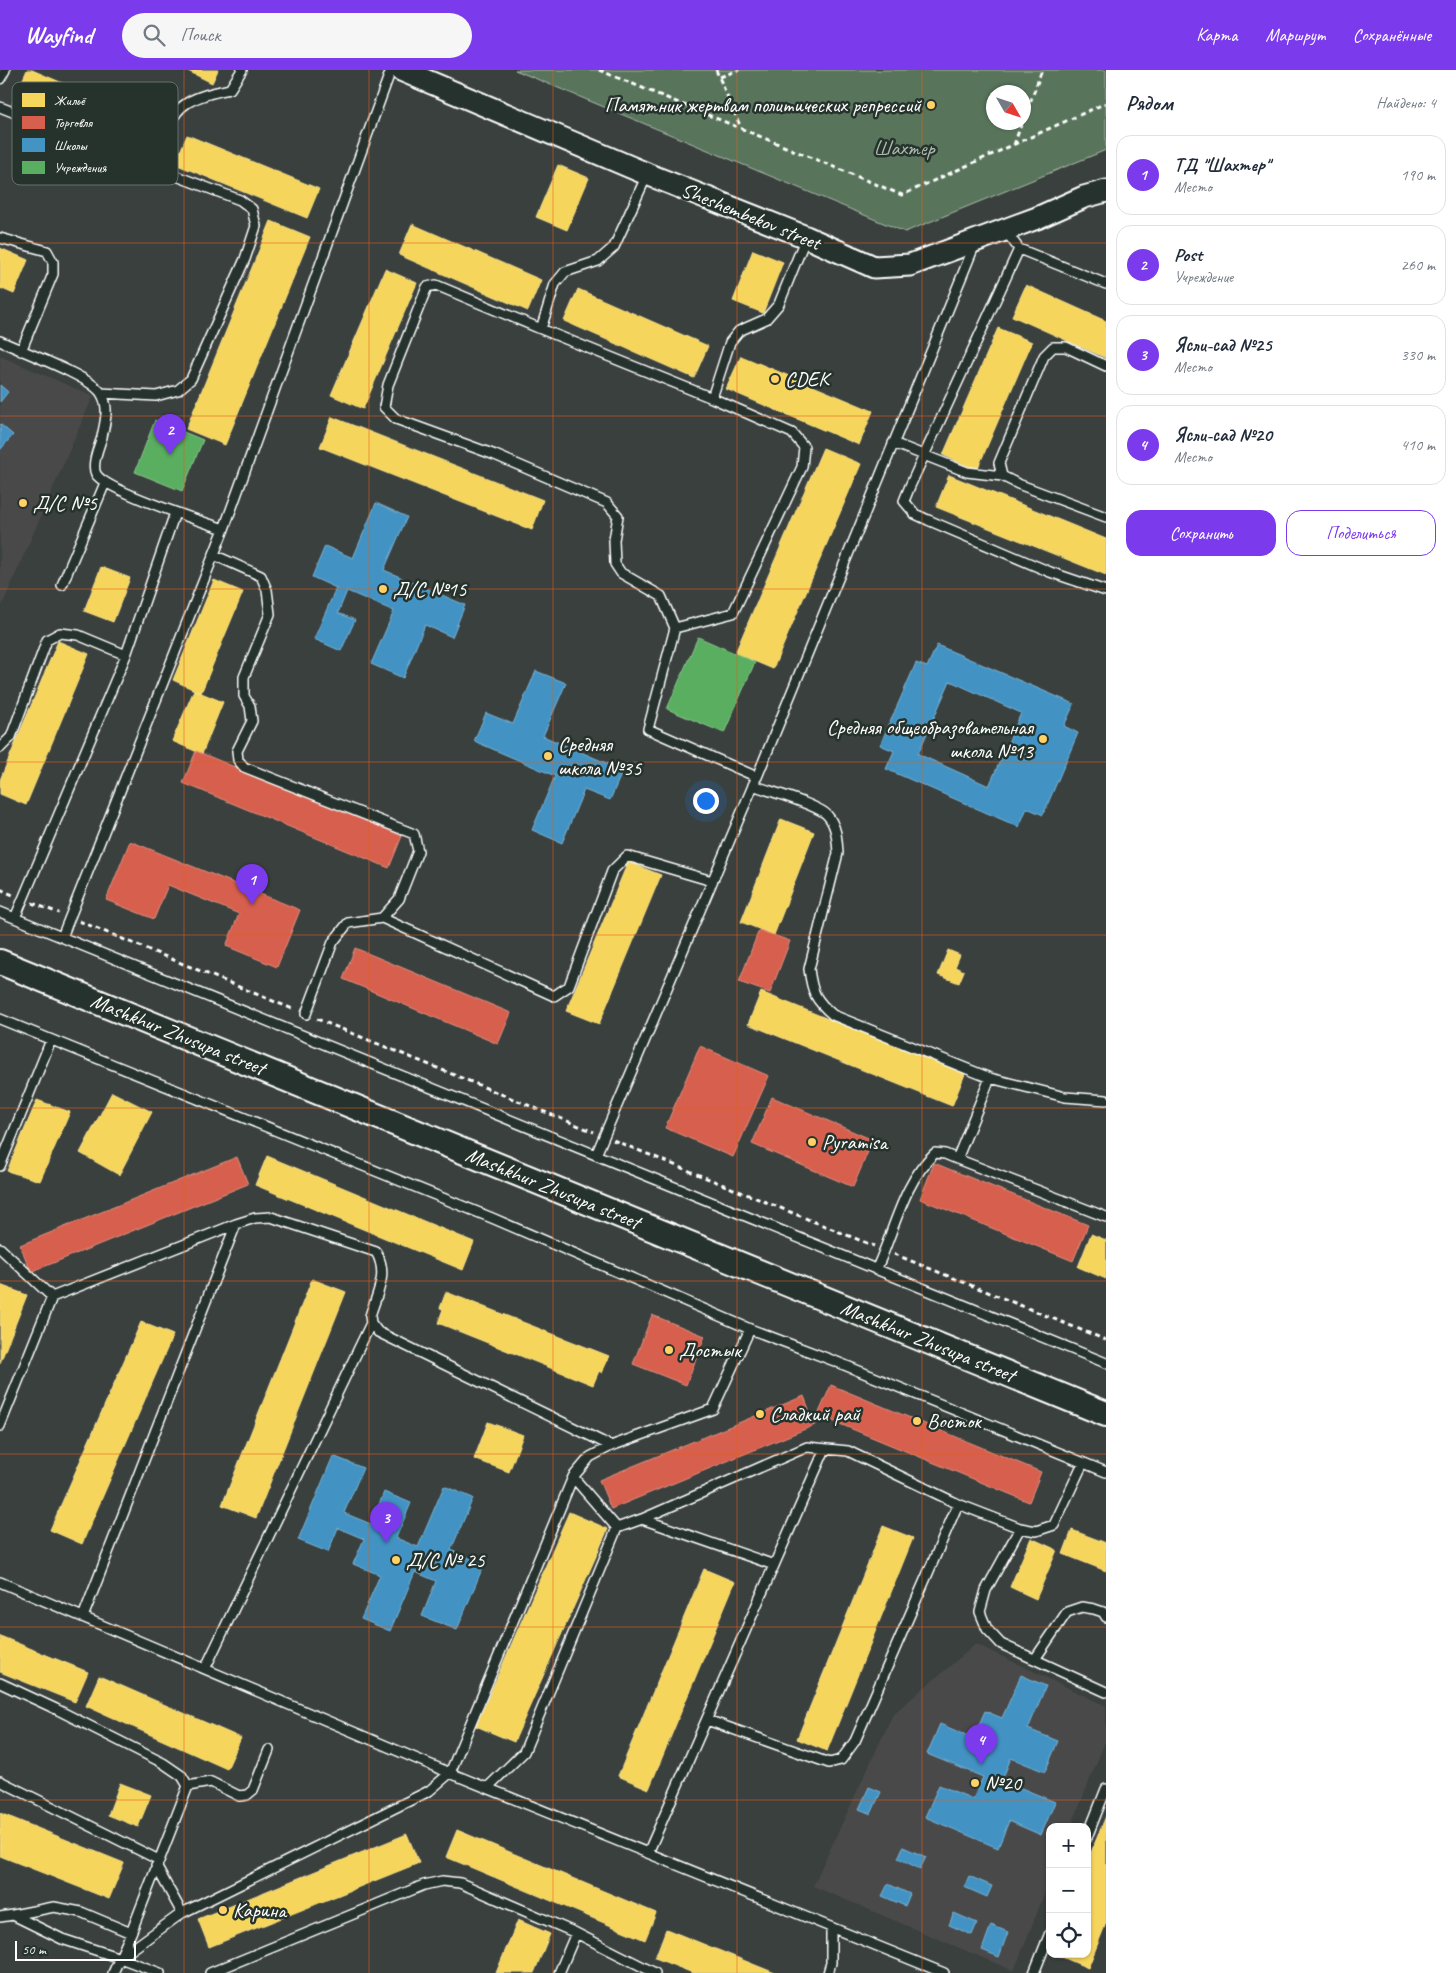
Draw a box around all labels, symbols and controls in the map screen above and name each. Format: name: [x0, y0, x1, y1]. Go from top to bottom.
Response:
search box: [122, 13, 472, 58]
text: Wayfind: [25, 20, 92, 50]
icon: search: [140, 21, 168, 49]
text: Поиск: [180, 23, 220, 47]
text: Карта: [1196, 24, 1237, 46]
text: Маршрут: [1265, 24, 1325, 46]
text: Сохранённые: [1353, 24, 1431, 46]
legend: [12, 82, 178, 185]
north arrow: [986, 85, 1031, 130]
text: Рядом: [1126, 90, 1173, 116]
text: Жильё: [54, 92, 87, 109]
place label: Памятник жертвам политических репрессий: [605, 92, 922, 118]
text: Найдено: 4: [1376, 93, 1436, 113]
marker: Памятник жертвам политических репрессий: [925, 99, 937, 111]
text: Торговля: [54, 114, 93, 131]
park label: Шахтер: [874, 135, 937, 161]
text: Школы: [54, 137, 88, 154]
text: ТД "Шахтер": [1174, 153, 1270, 177]
text: Учреждения: [54, 159, 107, 176]
text: 1: [1139, 165, 1147, 185]
text: 190 m: [1401, 165, 1435, 185]
street label: Sheshembekov street: [678, 176, 826, 257]
text: Место: [1174, 177, 1212, 197]
text: Post: [1174, 243, 1202, 267]
text: 2: [1139, 255, 1147, 275]
text: 260 m: [1401, 255, 1435, 275]
text: Учреждение: [1174, 267, 1233, 287]
text: Ясли-сад №25: [1174, 333, 1271, 357]
text: 3: [1139, 345, 1147, 365]
text: 330 m: [1401, 345, 1435, 365]
text: Место: [1174, 357, 1212, 377]
place label: CDEK: [785, 366, 832, 392]
marker: CDEK: [769, 373, 781, 385]
pin: 2: [154, 414, 186, 455]
text: Ясли-сад №20: [1174, 423, 1272, 447]
text: 4: [1139, 435, 1147, 455]
text: 410 m: [1401, 435, 1435, 455]
text: Место: [1174, 447, 1212, 467]
place label: Д/С №5: [33, 490, 99, 516]
marker: Д/С №5: [17, 497, 29, 509]
button: Сохранить: [1126, 510, 1276, 556]
button: Поделиться: [1286, 510, 1436, 556]
place label: Д/С №15: [393, 576, 468, 602]
marker: Д/С №15: [377, 583, 389, 595]
place label: Средняя общеобразовательная школа №13: [827, 714, 1035, 764]
place label: Средняя школа №35: [558, 731, 643, 781]
marker: Средняя общеобразовательная школа №13: [1037, 733, 1049, 745]
marker: Средняя школа №35: [542, 750, 554, 762]
your location: [693, 788, 719, 814]
pin: 1: [236, 864, 268, 905]
street label: Mashkhur Zhusupa street: [87, 987, 272, 1082]
place label: Pyramisa: [822, 1129, 889, 1155]
marker: Pyramisa: [806, 1136, 818, 1148]
street label: Mashkhur Zhusupa street: [462, 1141, 647, 1236]
street label: Mashkhur Zhusupa street: [837, 1294, 1022, 1389]
place label: Достык: [679, 1337, 743, 1363]
marker: Достык: [663, 1344, 675, 1356]
place label: Сладкий рай: [770, 1401, 861, 1427]
marker: Сладкий рай: [754, 1408, 766, 1420]
place label: Восток: [927, 1408, 982, 1434]
marker: Восток: [911, 1415, 923, 1427]
pin: 3: [370, 1502, 402, 1543]
place label: Д/С № 25: [406, 1547, 486, 1573]
marker: Д/С № 25: [390, 1554, 402, 1566]
pin: 4: [965, 1724, 997, 1765]
place label: №20: [985, 1770, 1023, 1796]
marker: №20: [969, 1777, 981, 1789]
map controls: [1046, 1823, 1091, 1958]
button: +: [1046, 1823, 1091, 1868]
button: −: [1046, 1868, 1091, 1913]
place label: Карина: [233, 1897, 288, 1923]
marker: Карина: [217, 1904, 229, 1916]
button: locate: [1046, 1913, 1091, 1958]
scale bar: [15, 1938, 136, 1961]
text: 50 m: [22, 1941, 46, 1958]

